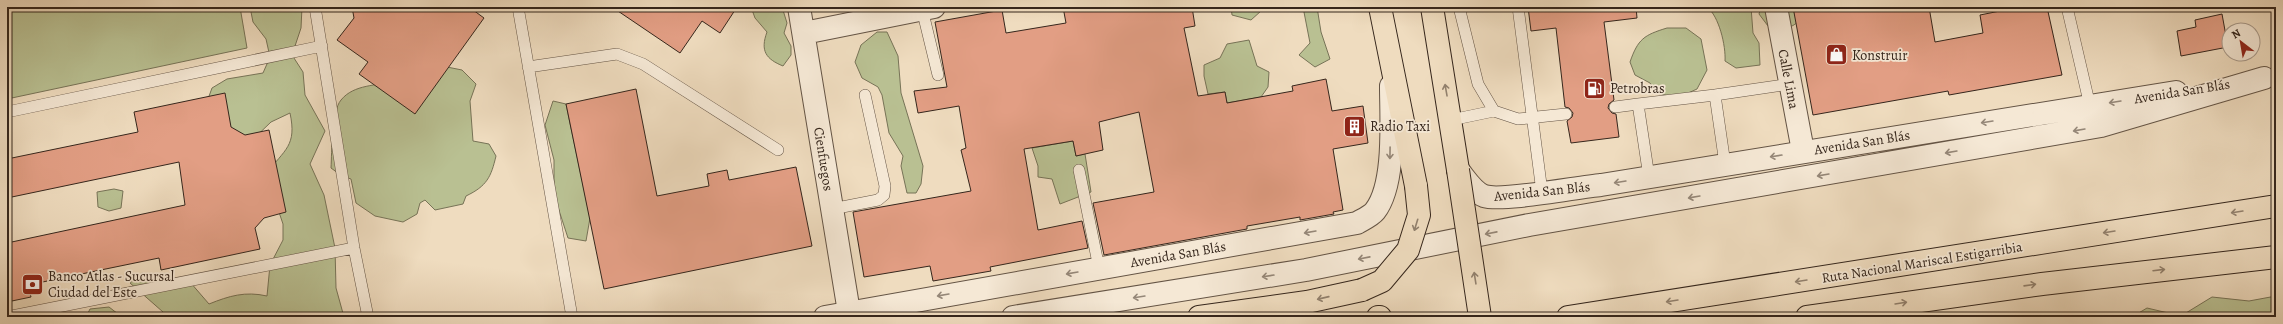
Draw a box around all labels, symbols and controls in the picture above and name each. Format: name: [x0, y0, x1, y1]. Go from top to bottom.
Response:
north arrow: [2221, 22, 2261, 62]
text: N: [2229, 25, 2243, 42]
shop icon: Konstruir: [1823, 42, 1849, 68]
place label: Konstruir: [1852, 46, 1908, 65]
street label: Calle Lima: [1773, 48, 1804, 111]
fuel station icon: Petrobras: [1581, 75, 1607, 101]
street label: Avenida San Blás: [2132, 75, 2231, 109]
place label: Petrobras: [1610, 79, 1665, 98]
one-way arrow: [1441, 84, 1449, 97]
one-way arrow: [2109, 98, 2122, 106]
building icon: Radio Taxi: [1342, 113, 1368, 139]
place label: Radio Taxi: [1370, 117, 1430, 136]
one-way arrow: [1981, 118, 1994, 126]
street label: Cienfuegos: [809, 126, 838, 192]
street label: Avenida San Blás: [1812, 126, 1911, 160]
one-way arrow: [2073, 126, 2086, 134]
one-way arrow: [1386, 146, 1394, 159]
one-way arrow: [1945, 149, 1958, 157]
one-way arrow: [1770, 152, 1783, 160]
one-way arrow: [1816, 171, 1829, 179]
street label: Avenida San Blás: [1492, 177, 1591, 206]
one-way arrow: [1614, 178, 1627, 186]
one-way arrow: [1688, 193, 1701, 201]
one-way arrow: [2231, 208, 2244, 216]
one-way arrow: [1412, 218, 1419, 231]
one-way arrow: [1304, 228, 1317, 236]
one-way arrow: [1485, 229, 1498, 237]
one-way arrow: [2103, 229, 2116, 237]
street label: Avenida San Blás: [1128, 237, 1227, 272]
street label: Ruta Nacional Mariscal Estigarribia: [1820, 237, 2024, 288]
one-way arrow: [1357, 255, 1370, 263]
one-way arrow: [2152, 266, 2165, 274]
place label: Banco Atlas - Sucursal Ciudad del Este: [48, 267, 175, 302]
one-way arrow: [1065, 269, 1078, 277]
bank icon: Banco Atlas - Sucursal Ciudad del Este: [20, 271, 46, 297]
one-way arrow: [1262, 272, 1275, 280]
one-way arrow: [1471, 272, 1479, 285]
one-way arrow: [1795, 277, 1808, 285]
one-way arrow: [2023, 281, 2036, 289]
one-way arrow: [937, 291, 950, 299]
one-way arrow: [1133, 293, 1146, 301]
one-way arrow: [1317, 295, 1330, 303]
one-way arrow: [1666, 297, 1679, 305]
one-way arrow: [1894, 299, 1907, 307]

